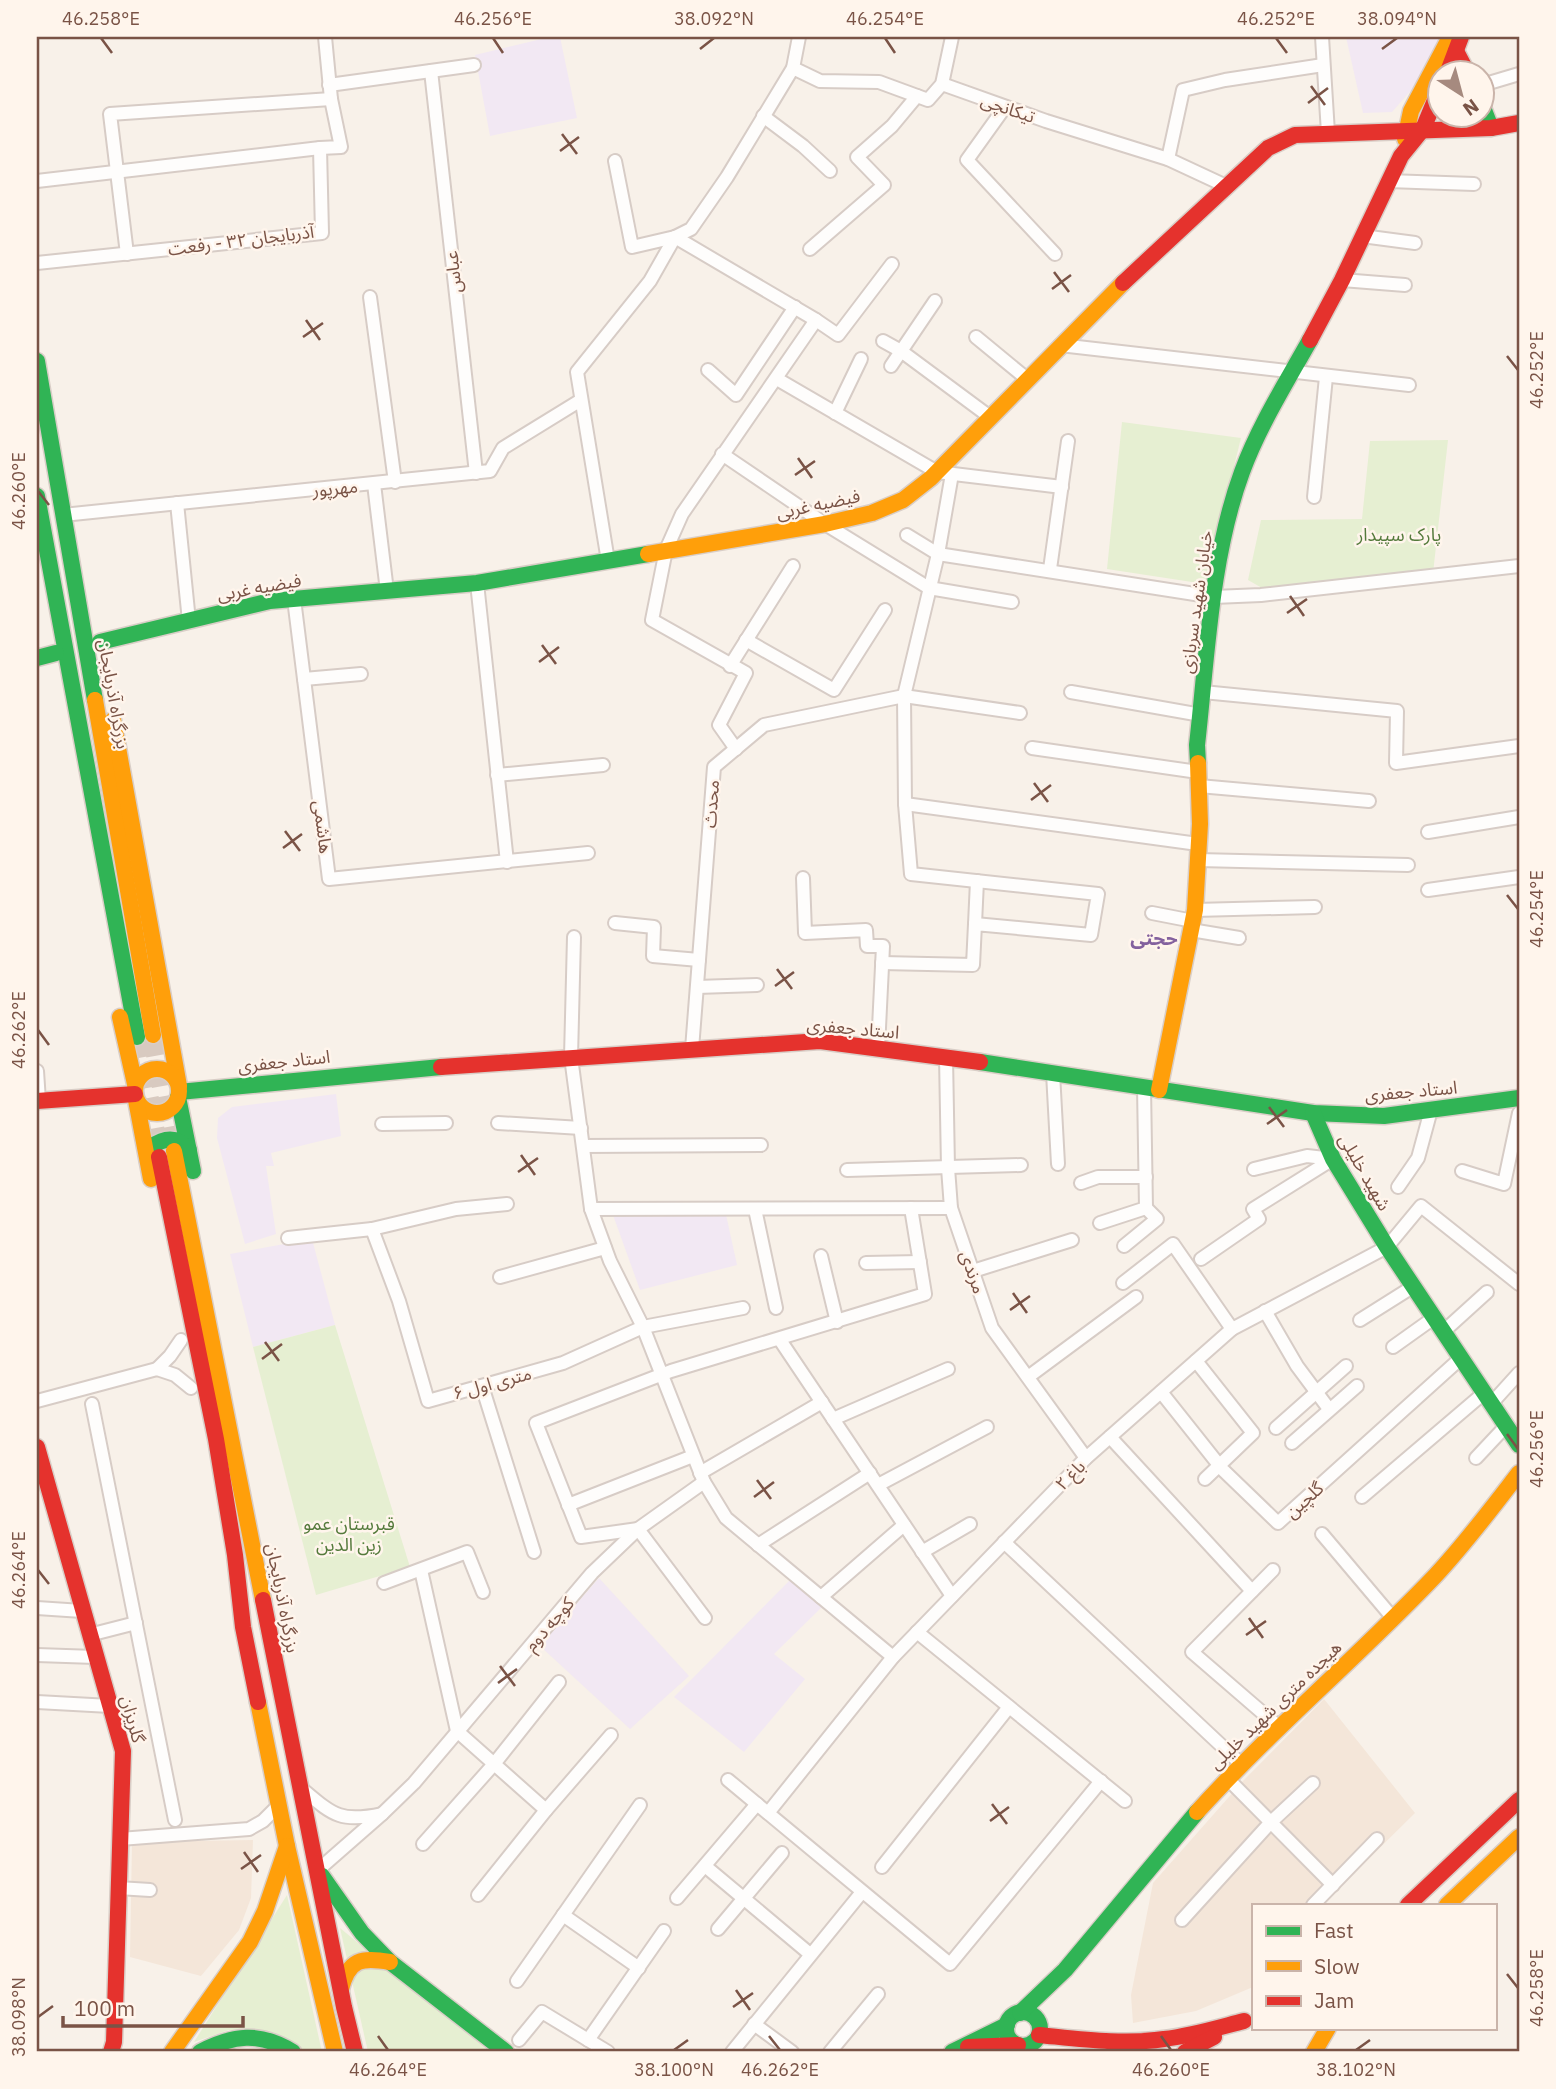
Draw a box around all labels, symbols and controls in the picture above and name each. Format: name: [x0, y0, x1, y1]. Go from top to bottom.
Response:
text: 46.258°E: [62, 7, 140, 30]
text: 46.256°E: [454, 7, 532, 30]
text: 38.092°N: [674, 7, 754, 30]
text: 46.254°E: [846, 7, 924, 30]
text: 46.252°E: [1237, 7, 1315, 30]
text: 38.094°N: [1357, 7, 1437, 30]
north arrow: [1426, 60, 1496, 130]
street label: تیکانچی: [978, 88, 1038, 128]
text: N: [1458, 94, 1484, 122]
street label: آذربایجان ۳۲ - رفعت: [167, 220, 316, 260]
street label: عباس: [439, 250, 467, 294]
text: 46.252°E: [1525, 331, 1548, 409]
text: 46.260°E: [7, 452, 30, 530]
street label: مهرپور: [310, 475, 359, 502]
street label: فیضیه غربی: [774, 484, 862, 524]
park label: پارک سپیدار: [1356, 523, 1441, 546]
street label: خیابان شهید سربازی: [1175, 529, 1217, 675]
street label: فیضیه غربی: [215, 568, 303, 606]
street label: بزرگراه آذربایجان: [93, 637, 135, 751]
street label: محدث: [698, 779, 724, 829]
street label: هاشمی: [308, 799, 338, 855]
text: 46.254°E: [1525, 870, 1548, 948]
district label: حجتی: [1130, 926, 1178, 950]
text: 46.262°E: [7, 991, 30, 1069]
street label: استاد جعفری: [806, 1012, 900, 1044]
street label: استاد جعفری: [237, 1045, 331, 1077]
street label: استاد جعفری: [1364, 1075, 1458, 1107]
street label: شهید خلیلی: [1334, 1129, 1396, 1215]
street label: مرندی: [955, 1247, 991, 1297]
street label: ۶ متری اول: [450, 1361, 534, 1405]
text: 46.256°E: [1525, 1410, 1548, 1488]
street label: باغ ۲: [1050, 1455, 1092, 1497]
street label: گلچین: [1280, 1476, 1329, 1523]
park label: قبرستان عمو زین الدین: [303, 1512, 395, 1556]
text: 46.264°E: [7, 1531, 30, 1609]
street label: بزرگراه آذربایجان: [261, 1541, 305, 1655]
street label: کوچه دوم: [519, 1592, 582, 1658]
street label: هیجده متری شهید خلیلی: [1204, 1636, 1346, 1774]
street label: گلریزان: [116, 1693, 150, 1746]
legend: [1252, 1904, 1496, 2030]
text: Fast: [1314, 1916, 1354, 1944]
text: 46.258°E: [1525, 1949, 1548, 2027]
text: Slow: [1314, 1952, 1360, 1980]
text: 38.098°N: [7, 1977, 30, 2057]
scale bar: [63, 1984, 243, 2028]
text: Jam: [1314, 1986, 1354, 2014]
text: 100 m: [74, 1994, 135, 2022]
text: 46.264°E: [349, 2058, 427, 2081]
text: 38.100°N: [634, 2058, 714, 2081]
text: 46.262°E: [741, 2058, 819, 2081]
text: 46.260°E: [1132, 2058, 1210, 2081]
text: 38.102°N: [1316, 2058, 1396, 2081]

